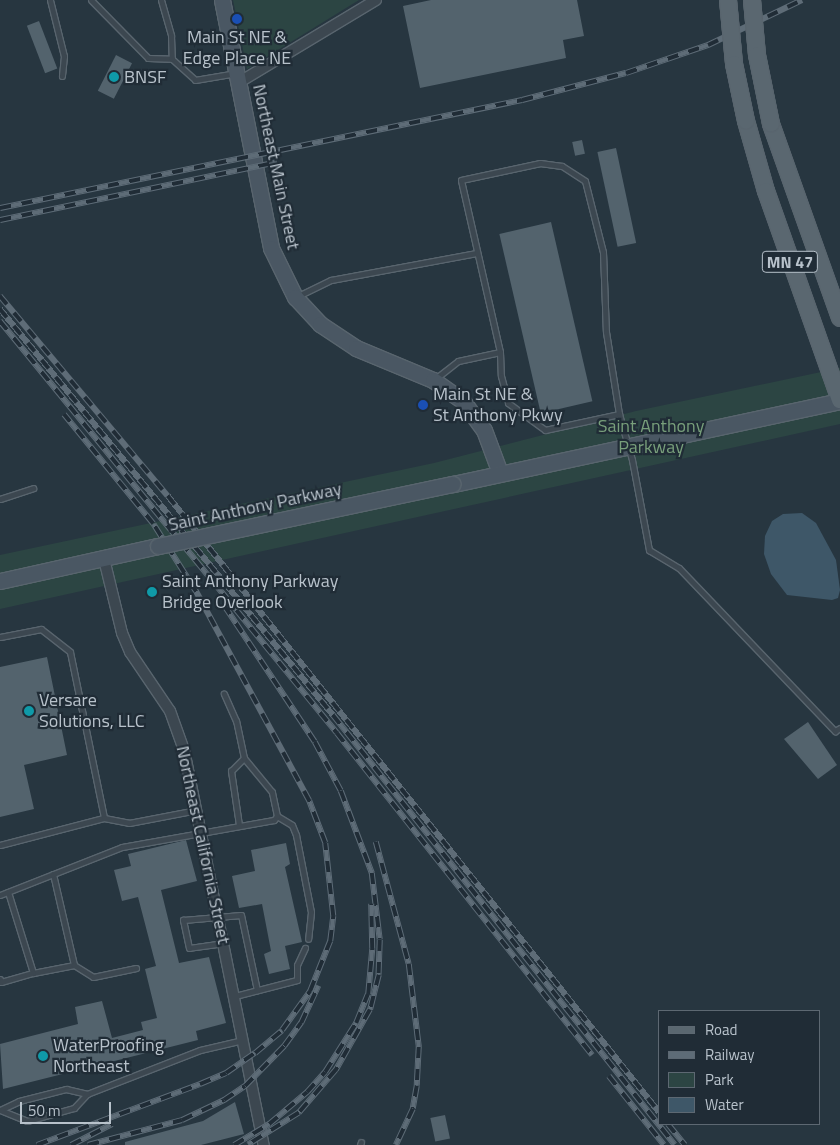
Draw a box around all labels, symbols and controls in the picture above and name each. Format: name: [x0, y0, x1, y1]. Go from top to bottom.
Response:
marker: Main St NE & Edge Place NE: [231, 13, 243, 25]
place label: Main St NE & Edge Place NE: [183, 27, 291, 70]
place label: BNSF: [124, 66, 166, 88]
marker: BNSF: [108, 71, 120, 83]
street label: Northeast Main Street: [248, 82, 304, 252]
road number: MN 47: [761, 248, 819, 276]
place label: Main St NE & St Anthony Pkwy: [433, 384, 563, 426]
marker: Main St NE & St Anthony Pkwy: [417, 399, 429, 411]
park label: Saint Anthony Parkway: [598, 416, 704, 458]
street label: Saint Anthony Parkway: [167, 478, 343, 536]
place label: Saint Anthony Parkway Bridge Overlook: [162, 571, 338, 614]
marker: Saint Anthony Parkway Bridge Overlook: [146, 586, 158, 598]
place label: Versare Solutions, LLC: [39, 690, 144, 732]
marker: Versare Solutions, LLC: [23, 705, 35, 717]
street label: Northeast California Street: [171, 744, 235, 946]
legend: [658, 1010, 820, 1125]
text: Road: [705, 1018, 737, 1041]
place label: WaterProofing Northeast: [53, 1035, 164, 1078]
text: Railway: [705, 1043, 755, 1066]
marker: WaterProofing Northeast: [37, 1050, 49, 1062]
text: Park: [705, 1068, 734, 1091]
scale bar: [22, 1092, 114, 1124]
text: Water: [705, 1093, 744, 1116]
text: 50 m: [28, 1099, 61, 1122]

